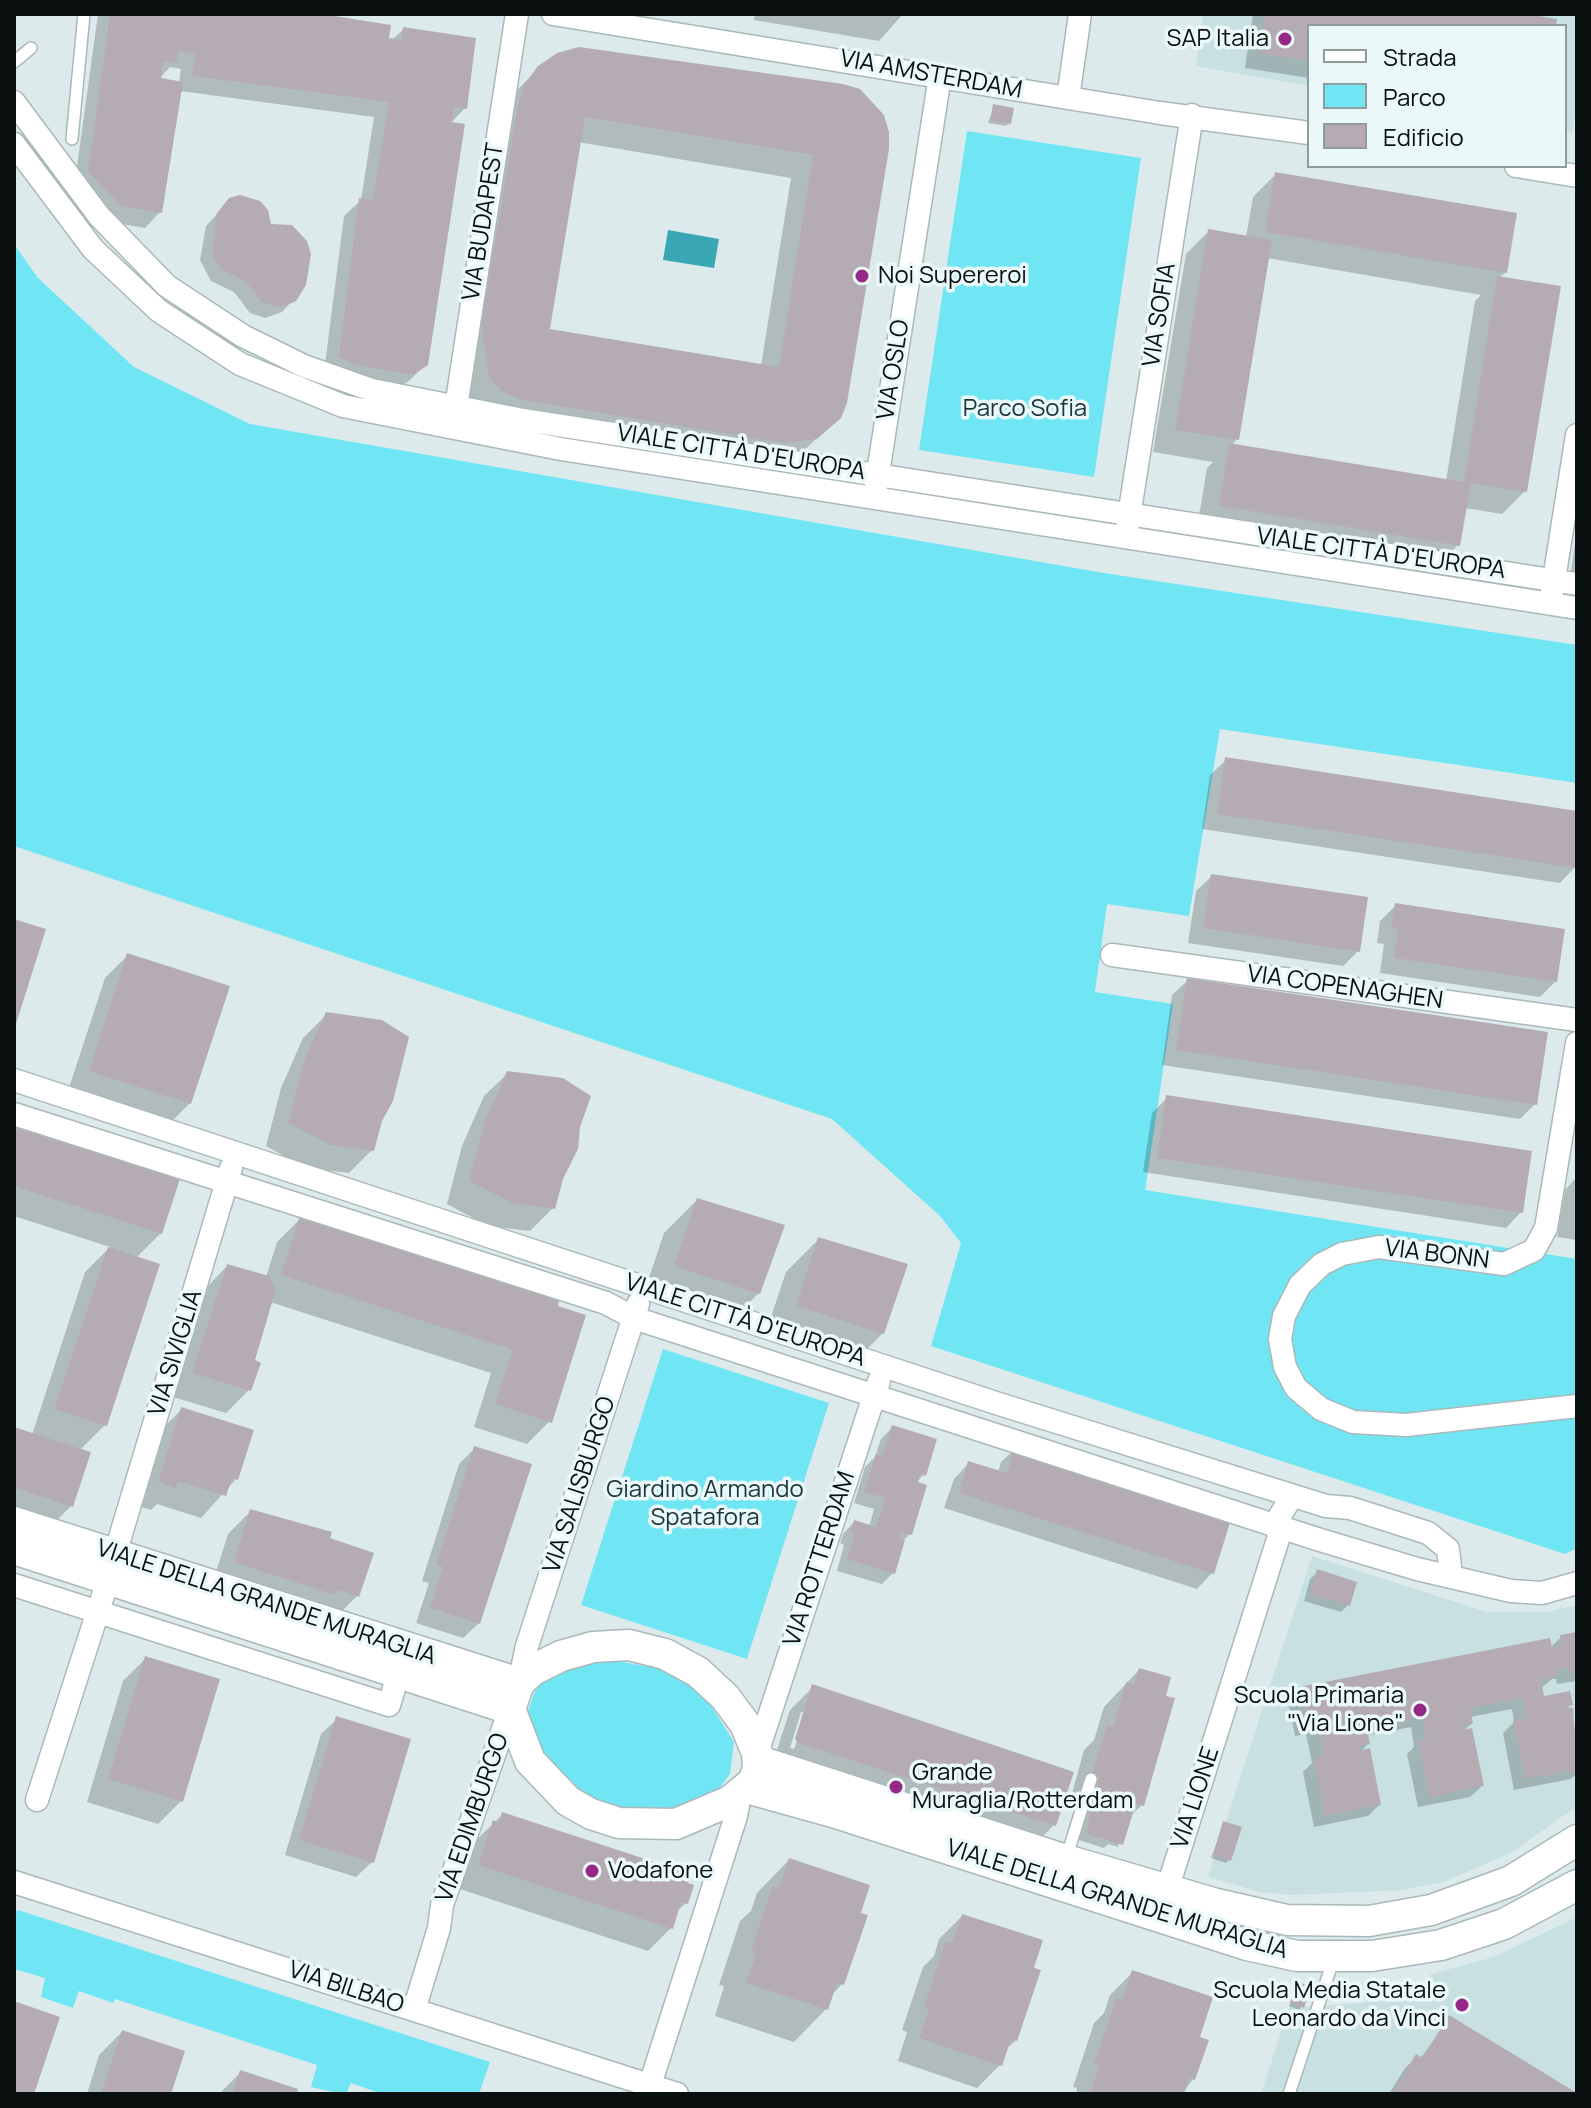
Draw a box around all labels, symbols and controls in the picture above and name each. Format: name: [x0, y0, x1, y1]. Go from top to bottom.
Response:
legend: [1307, 24, 1567, 168]
place label: SAP Italia: [1167, 25, 1269, 53]
marker: SAP Italia: [1276, 30, 1294, 48]
text: Strada: [1383, 40, 1456, 73]
street label: VIA AMSTERDAM: [838, 45, 1024, 105]
text: Parco: [1383, 80, 1446, 113]
text: Edificio: [1383, 120, 1464, 153]
street label: VIA BUDAPEST: [457, 141, 511, 303]
street label: VIA SOFIA: [1138, 261, 1182, 369]
place label: Noi Supereroi: [878, 262, 1027, 290]
marker: Noi Supereroi: [853, 267, 871, 285]
street label: VIA OSLO: [872, 318, 916, 422]
park label: Parco Sofia: [963, 395, 1087, 423]
street label: VIALE CITTÀ D'EUROPA: [615, 419, 867, 487]
street label: VIALE CITTÀ D'EUROPA: [1255, 522, 1507, 586]
street label: VIA COPENAGHEN: [1245, 960, 1445, 1016]
street label: VIA BONN: [1383, 1234, 1491, 1276]
street label: VIALE CITTÀ D'EUROPA: [621, 1268, 869, 1374]
street label: VIA SIVIGLIA: [143, 1286, 209, 1420]
street label: VIA SALISBURGO: [538, 1393, 622, 1577]
street label: VIA ROTTERDAM: [778, 1468, 862, 1650]
park label: Giardino Armando Spatafora: [606, 1476, 804, 1532]
street label: VIALE DELLA GRANDE MURAGLIA: [93, 1534, 439, 1672]
place label: Scuola Primaria "Via Lione": [1234, 1682, 1404, 1738]
marker: Scuola Primaria "Via Lione": [1411, 1701, 1429, 1719]
street label: VIA EDIMBURGO: [431, 1730, 515, 1906]
street label: VIA LIONE: [1166, 1743, 1226, 1853]
place label: Grande Muraglia/Rotterdam: [912, 1759, 1133, 1815]
marker: Grande Muraglia/Rotterdam: [887, 1778, 905, 1796]
street label: VIALE DELLA GRANDE MURAGLIA: [943, 1834, 1291, 1966]
place label: Vodafone: [608, 1857, 713, 1885]
marker: Vodafone: [583, 1862, 601, 1880]
street label: VIA BILBAO: [285, 1956, 407, 2020]
place label: Scuola Media Statale Leonardo da Vinci: [1213, 1977, 1446, 2033]
marker: Scuola Media Statale Leonardo da Vinci: [1453, 1996, 1471, 2014]

